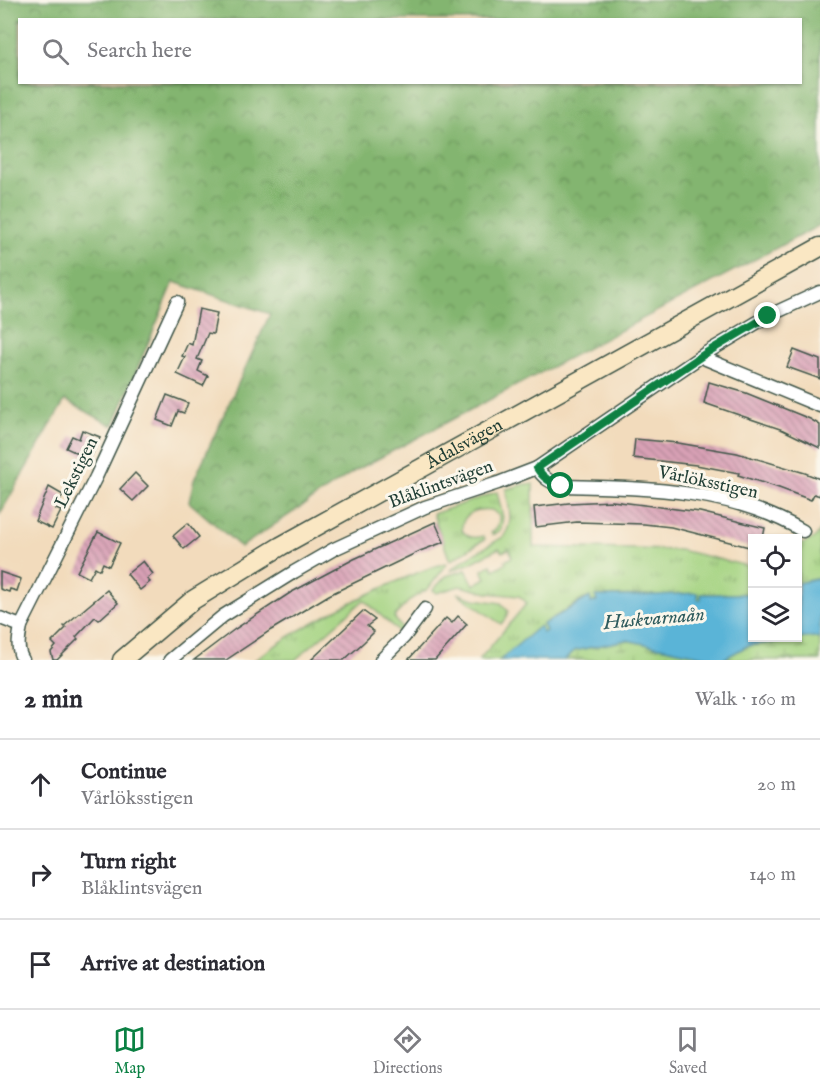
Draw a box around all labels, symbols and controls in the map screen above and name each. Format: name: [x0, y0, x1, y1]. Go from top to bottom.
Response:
search box: [18, 18, 802, 84]
icon: search: [39, 35, 72, 68]
text: Search here: [87, 37, 192, 65]
route end: [754, 302, 780, 328]
street label: Ådalsvägen: [420, 414, 507, 475]
street label: Lekstigen: [50, 434, 104, 512]
street label: Blåklintsvägen: [386, 455, 497, 515]
street label: Vårlöksstigen: [655, 461, 760, 505]
route start: [547, 472, 573, 498]
map controls: [748, 534, 802, 642]
button: locate: [748, 534, 802, 588]
button: layers: [748, 588, 802, 642]
water label: Huskvarnaån: [601, 602, 706, 636]
text: 2 min: [24, 683, 83, 716]
text: Walk · 160 m: [695, 687, 796, 712]
text: Continue: [81, 758, 167, 786]
icon: ahead: [24, 768, 57, 801]
text: 20 m: [757, 772, 796, 797]
text: Vårlöksstigen: [81, 786, 193, 811]
text: Turn right: [81, 848, 176, 876]
icon: right: [24, 858, 57, 891]
text: 140 m: [749, 862, 796, 887]
text: Blåklintsvägen: [81, 876, 203, 901]
icon: arrive: [24, 948, 57, 981]
text: Arrive at destination: [81, 950, 265, 978]
tab: Map: [113, 1023, 146, 1079]
tab: Directions: [373, 1023, 442, 1079]
tab: Saved: [669, 1023, 707, 1079]

